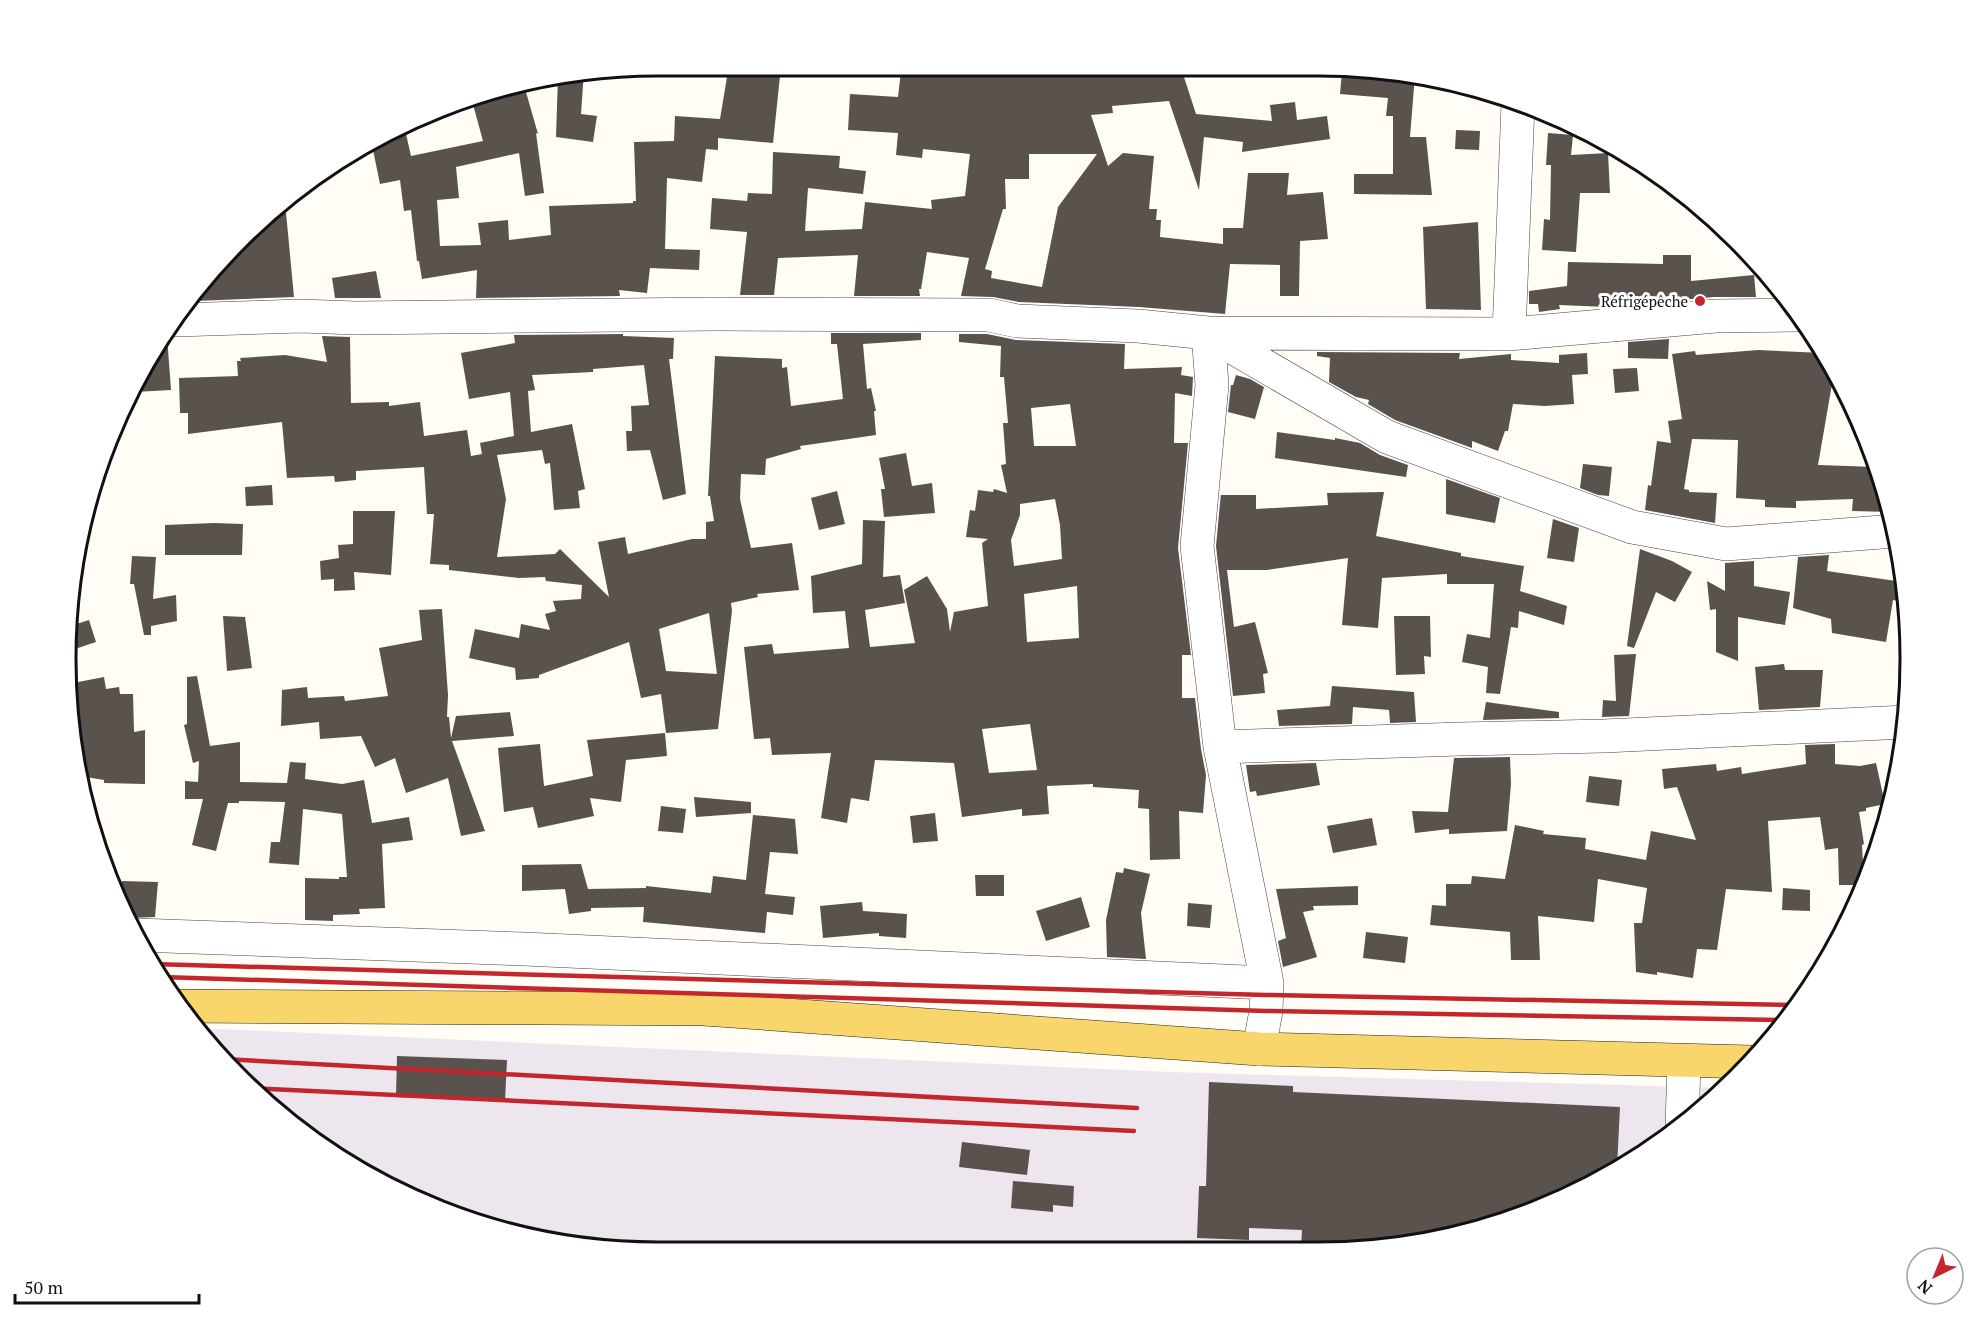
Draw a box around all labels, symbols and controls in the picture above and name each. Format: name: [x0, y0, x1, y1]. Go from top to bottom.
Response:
place label: Réfrigépêche: [1601, 291, 1688, 311]
marker: Réfrigépêche: [1693, 294, 1707, 308]
north arrow: [1905, 1246, 1965, 1306]
scale bar: [15, 1267, 200, 1305]
text: 50 m: [24, 1275, 64, 1299]
text: N: [1913, 1275, 1937, 1299]

